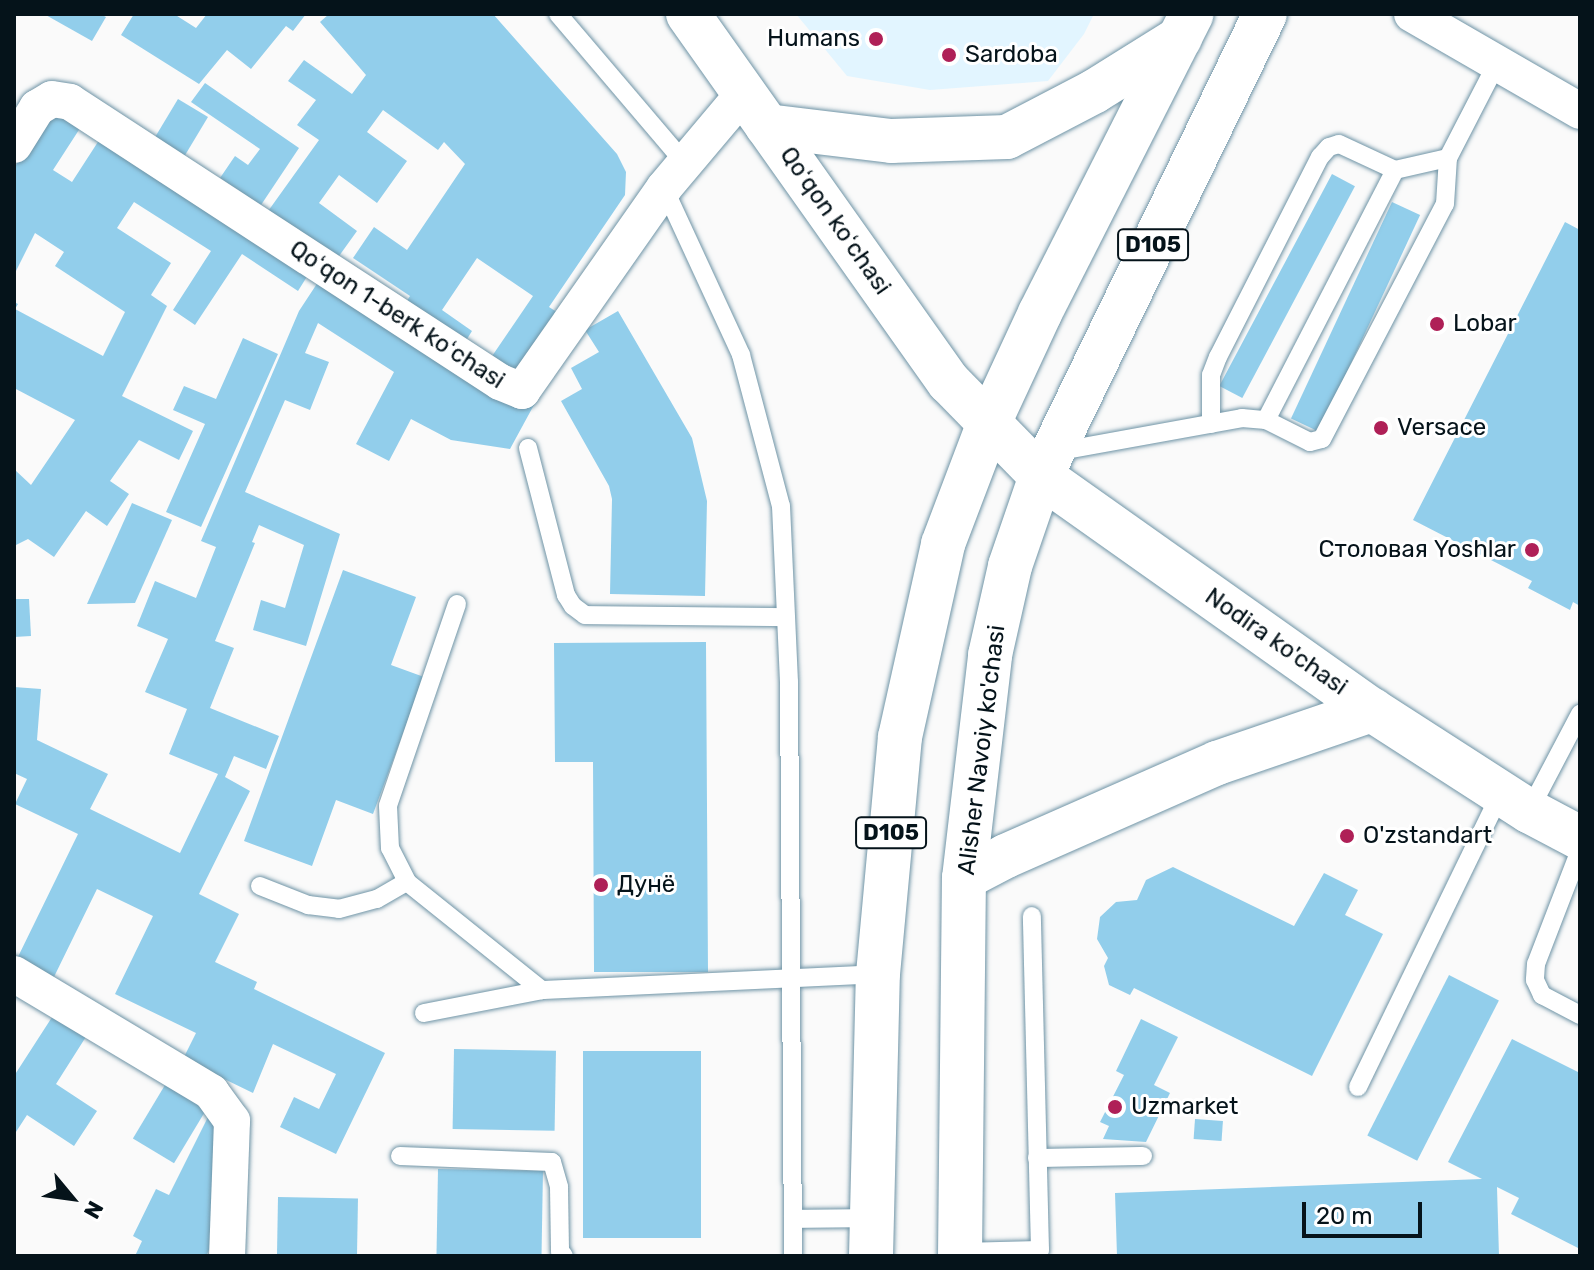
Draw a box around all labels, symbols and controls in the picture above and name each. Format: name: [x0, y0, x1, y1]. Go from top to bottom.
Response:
place label: Humans: [767, 25, 860, 53]
marker: Humans: [867, 30, 885, 48]
place label: Sardoba: [965, 41, 1058, 69]
marker: Sardoba: [940, 46, 958, 64]
street label: Qoʻqon koʻchasi: [773, 142, 897, 300]
road number: D105: [1117, 227, 1189, 263]
street label: Qoʻqon 1-berk koʻchasi: [284, 235, 510, 395]
place label: Lobar: [1453, 310, 1517, 338]
marker: Lobar: [1428, 315, 1446, 333]
place label: Versace: [1397, 414, 1486, 442]
marker: Versace: [1372, 419, 1390, 437]
place label: Столовая Yoshlar: [1318, 536, 1516, 564]
marker: Столовая Yoshlar: [1523, 541, 1541, 559]
street label: Nodira ko'chasi: [1199, 582, 1353, 702]
street label: Alisher Navoiy ko'chasi: [952, 623, 1012, 877]
road number: D105: [855, 815, 927, 851]
place label: O'zstandart: [1363, 822, 1492, 850]
marker: O'zstandart: [1338, 827, 1356, 845]
place label: Дунё: [617, 871, 675, 899]
marker: Дунё: [592, 876, 610, 894]
place label: Uzmarket: [1131, 1093, 1238, 1121]
marker: Uzmarket: [1106, 1098, 1124, 1116]
north arrow: [32, 1158, 112, 1238]
scale bar: [1306, 1186, 1426, 1236]
text: N: [78, 1196, 109, 1223]
text: 20 m: [1316, 1202, 1373, 1230]

